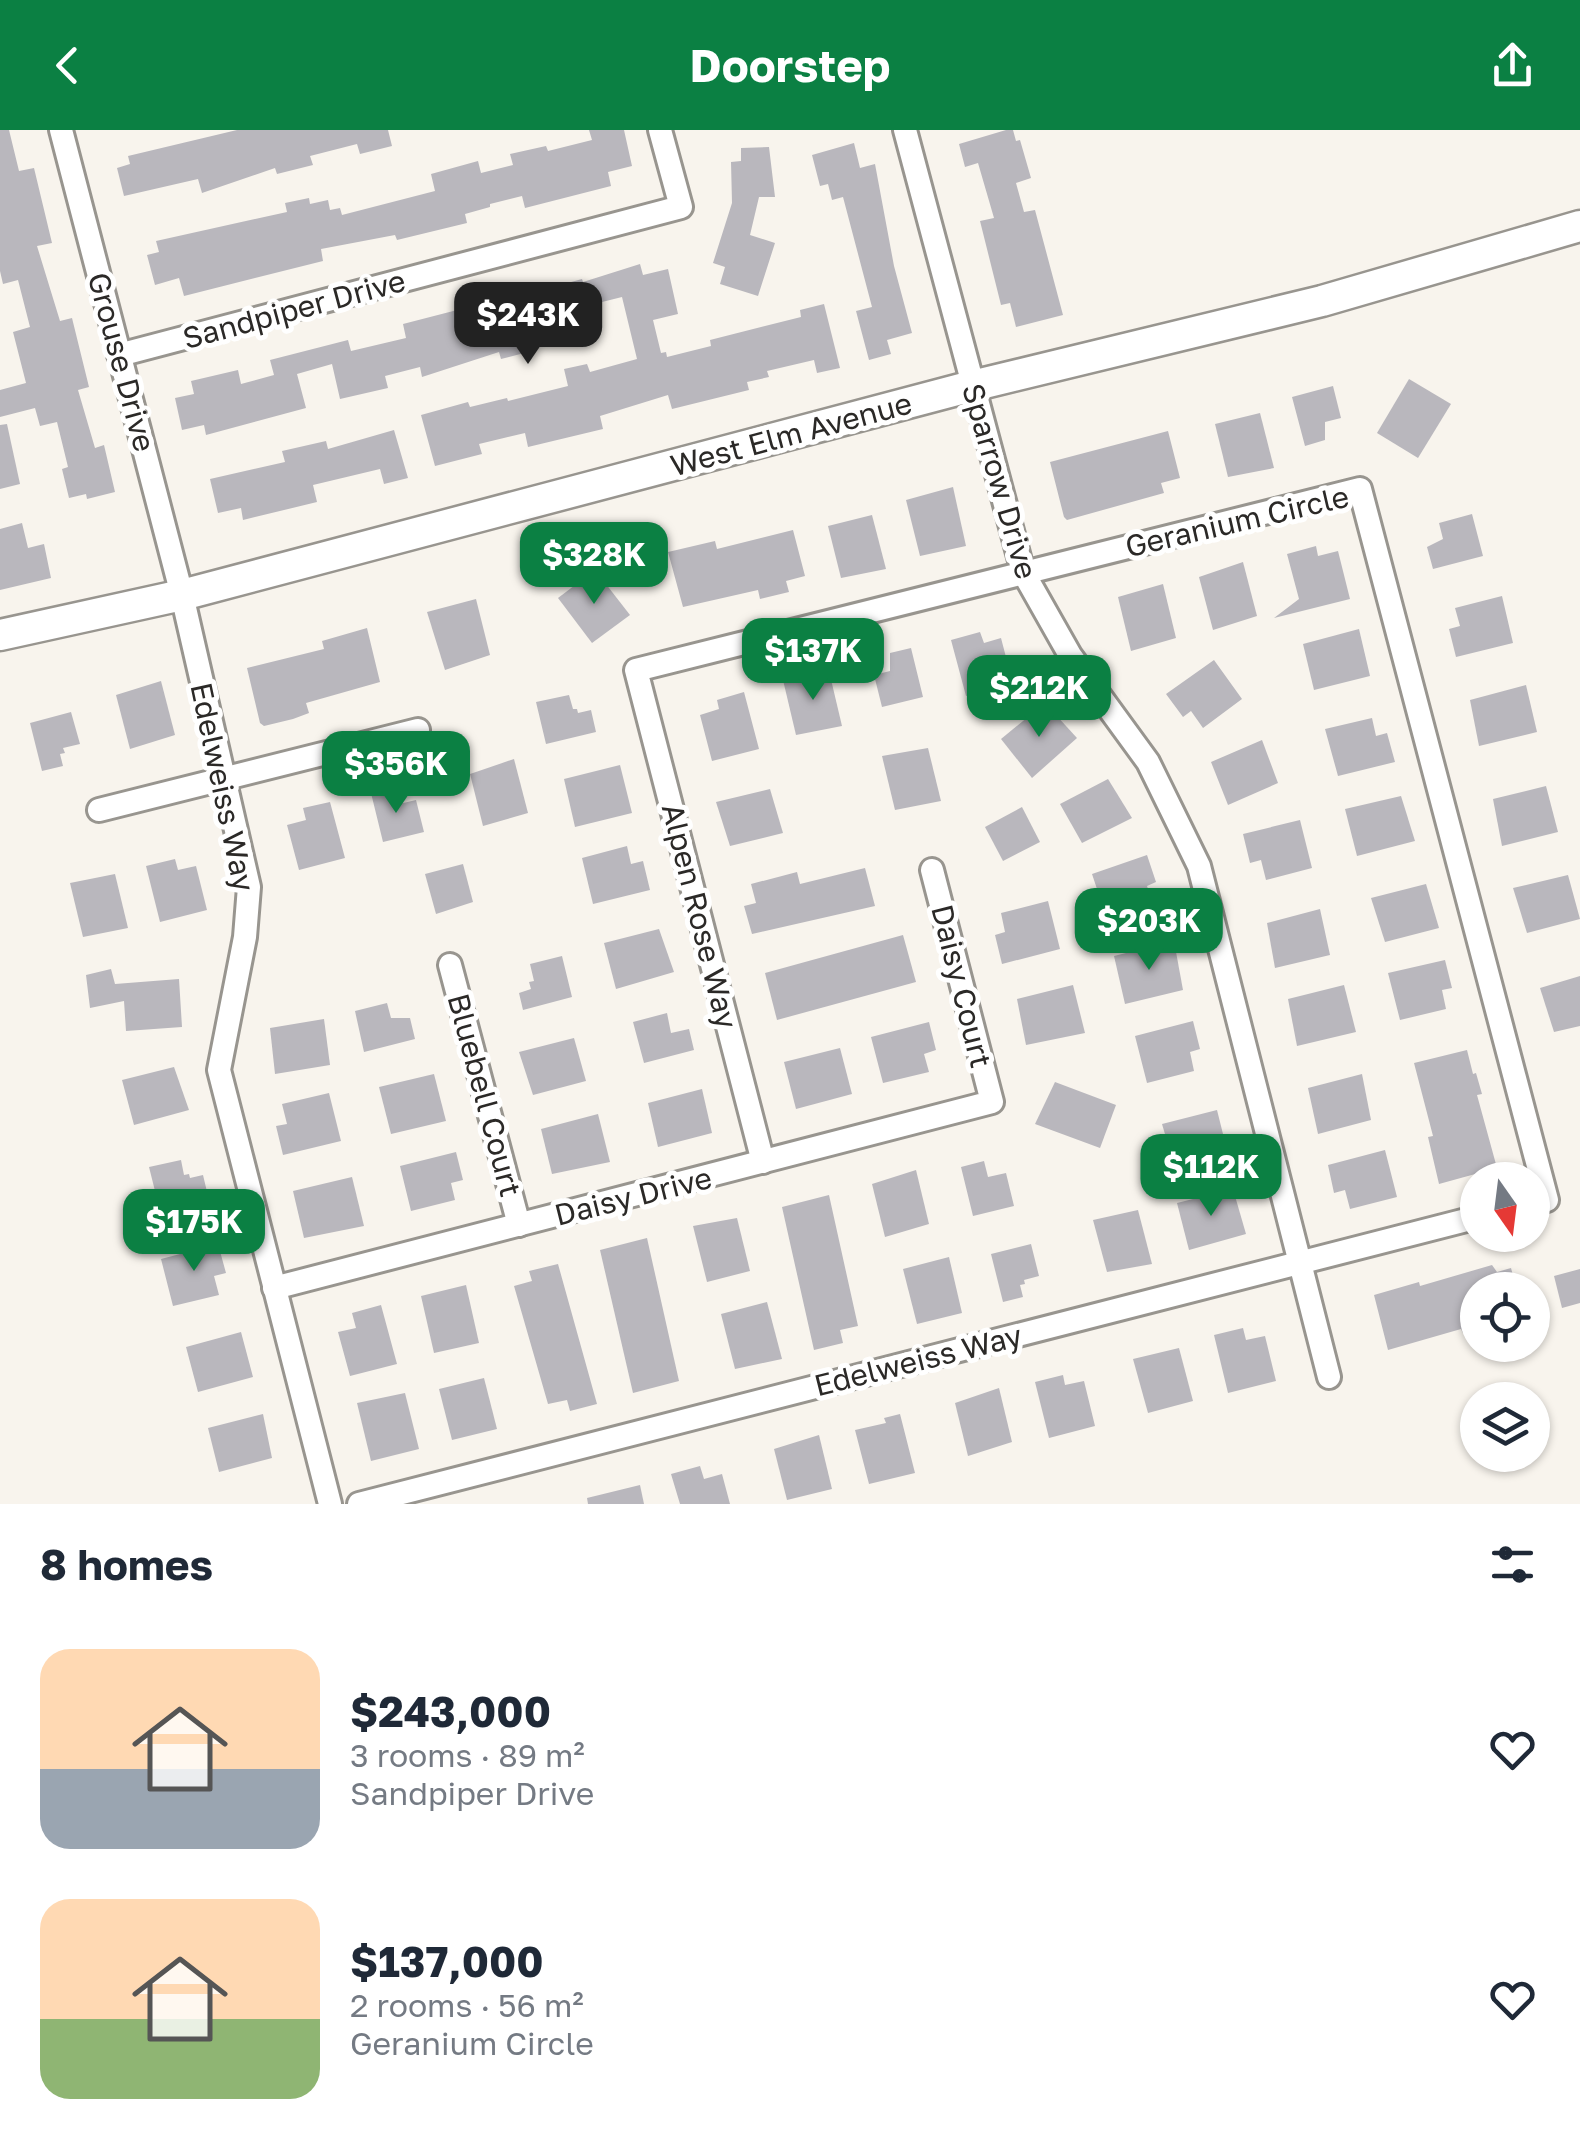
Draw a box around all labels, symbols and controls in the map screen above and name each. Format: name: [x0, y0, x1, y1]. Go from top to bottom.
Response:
icon: back: [40, 38, 95, 93]
text: Doorstep: [690, 38, 890, 92]
icon: share: [1485, 38, 1540, 93]
street label: Sandpiper Drive: [179, 262, 409, 356]
street label: Grouse Drive: [81, 269, 163, 455]
pin: $243K: [458, 282, 598, 367]
text: $243K: [476, 295, 580, 333]
street label: Sparrow Drive: [955, 379, 1045, 583]
street label: West Elm Avenue: [666, 384, 916, 484]
street label: Geranium Circle: [1122, 478, 1352, 564]
pin: $328K: [524, 522, 664, 607]
text: $328K: [542, 535, 646, 573]
pin: $137K: [743, 618, 883, 703]
text: $137K: [764, 631, 862, 669]
pin: $212K: [969, 655, 1109, 740]
text: $212K: [989, 668, 1089, 706]
street label: Edelweiss Way: [183, 679, 263, 895]
pin: $356K: [326, 731, 466, 816]
text: $356K: [344, 744, 448, 782]
street label: Alpen Rose Way: [655, 800, 745, 1032]
pin: $203K: [1079, 888, 1219, 973]
street label: Daisy Court: [924, 901, 1000, 1071]
text: $203K: [1097, 901, 1201, 939]
street label: Bluebell Court: [441, 990, 529, 1200]
pin: $112K: [1141, 1134, 1281, 1219]
text: $112K: [1162, 1147, 1260, 1185]
street label: Daisy Drive: [551, 1159, 715, 1233]
north arrow: [1460, 1162, 1550, 1252]
map controls: [1460, 1162, 1550, 1472]
pin: $175K: [124, 1189, 264, 1274]
text: $175K: [145, 1202, 243, 1240]
button: locate: [1460, 1272, 1550, 1362]
street label: Edelweiss Way: [810, 1317, 1026, 1403]
button: layers: [1460, 1382, 1550, 1472]
icon: filters: [1485, 1537, 1540, 1592]
text: 8 homes: [40, 1539, 213, 1589]
text: $243,000: [350, 1686, 551, 1736]
icon: home: [120, 1689, 240, 1809]
icon: heart: [1485, 1722, 1540, 1777]
text: 3 rooms · 89 m²: [350, 1736, 585, 1774]
text: Sandpiper Drive: [350, 1774, 594, 1812]
text: $137,000: [350, 1936, 544, 1986]
icon: home: [120, 1939, 240, 2059]
icon: heart: [1485, 1972, 1540, 2027]
text: 2 rooms · 56 m²: [350, 1986, 584, 2024]
text: Geranium Circle: [350, 2024, 594, 2062]

